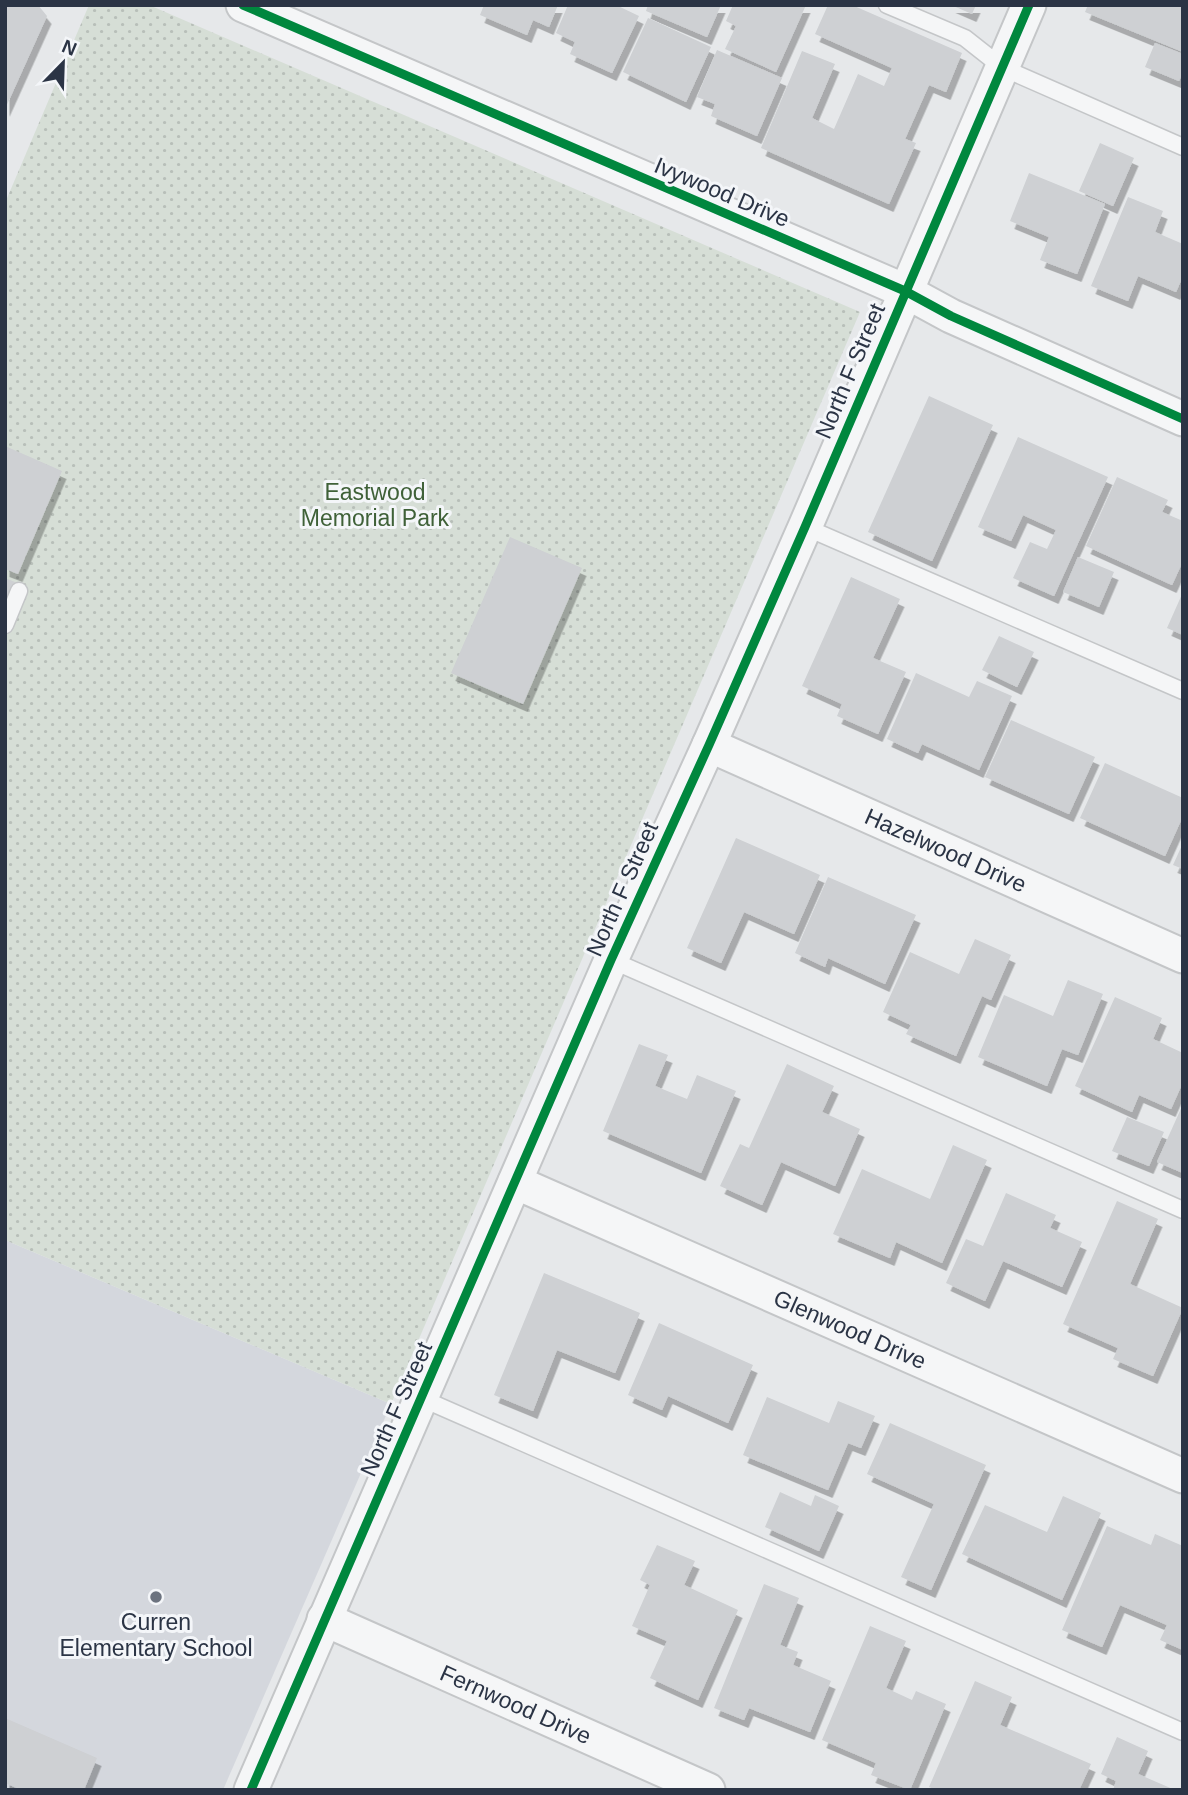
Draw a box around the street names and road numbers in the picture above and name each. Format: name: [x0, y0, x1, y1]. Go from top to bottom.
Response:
street label: Ivywood Drive: [650, 152, 794, 232]
street label: North F Street: [810, 299, 890, 443]
street label: Hazelwood Drive: [861, 803, 1030, 898]
street label: North F Street: [581, 817, 663, 960]
street label: Glenwood Drive: [770, 1285, 930, 1374]
street label: North F Street: [355, 1337, 437, 1480]
street label: Fernwood Drive: [436, 1660, 595, 1749]

